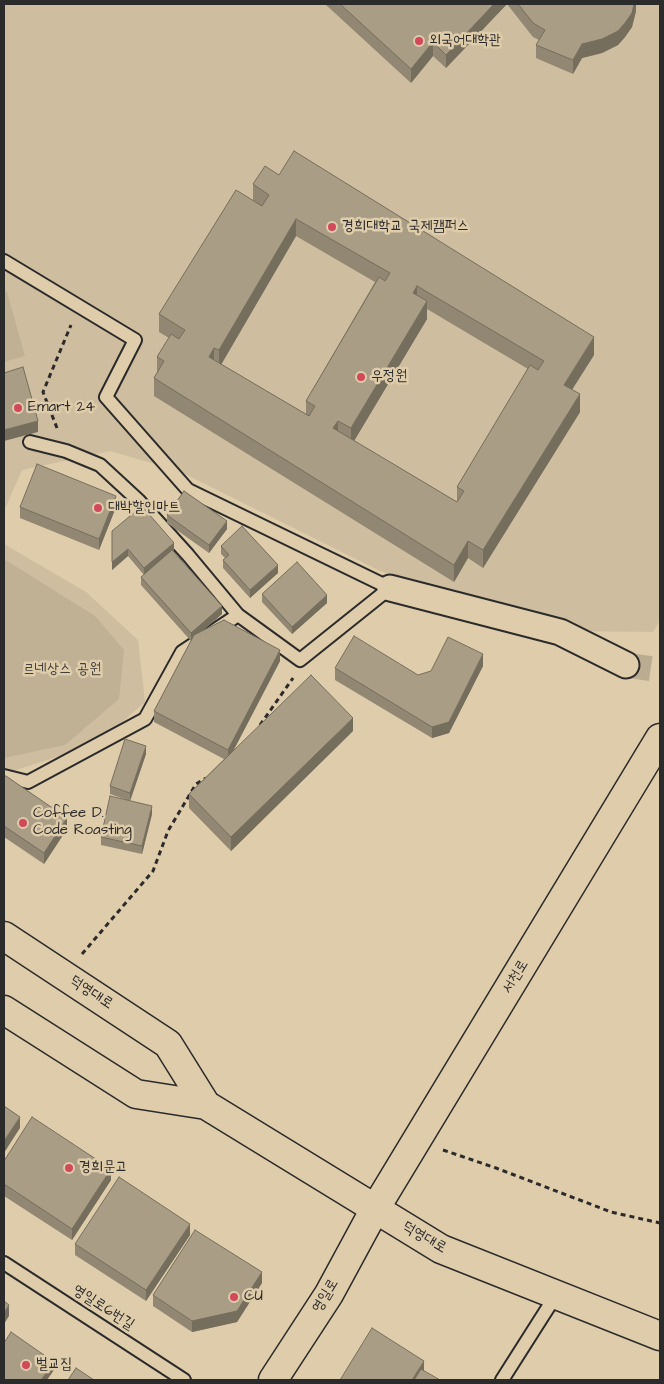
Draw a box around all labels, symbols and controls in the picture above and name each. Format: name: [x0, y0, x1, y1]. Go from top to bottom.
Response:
place label: 외국어대학관: [429, 32, 501, 50]
marker: 외국어대학관: [413, 35, 425, 47]
place label: 경희대학교 국제캠퍼스: [342, 218, 469, 236]
marker: 경희대학교 국제캠퍼스: [326, 221, 338, 233]
place label: 우정원: [371, 368, 407, 386]
marker: 우정원: [355, 371, 367, 383]
place label: Emart 24: [28, 399, 95, 417]
marker: Emart 24: [12, 402, 24, 414]
place label: 대박할인마트: [108, 499, 180, 517]
marker: 대박할인마트: [92, 502, 104, 514]
park label: 르네상스 공원: [23, 661, 101, 679]
place label: Coffee D. Code Roasting: [33, 805, 132, 840]
marker: Coffee D. Code Roasting: [17, 817, 29, 829]
street label: 서천로: [499, 957, 533, 997]
street label: 덕영대로: [66, 972, 116, 1014]
place label: 경희문고: [79, 1159, 127, 1177]
marker: 경희문고: [63, 1162, 75, 1174]
street label: 덕영대로: [399, 1218, 449, 1258]
street label: 영일로: [309, 1276, 343, 1316]
street label: 영일로6번길: [69, 1281, 137, 1335]
place label: CU: [244, 1288, 263, 1306]
marker: CU: [228, 1291, 240, 1303]
place label: 벌교집: [36, 1356, 72, 1374]
marker: 벌교집: [20, 1359, 32, 1371]

